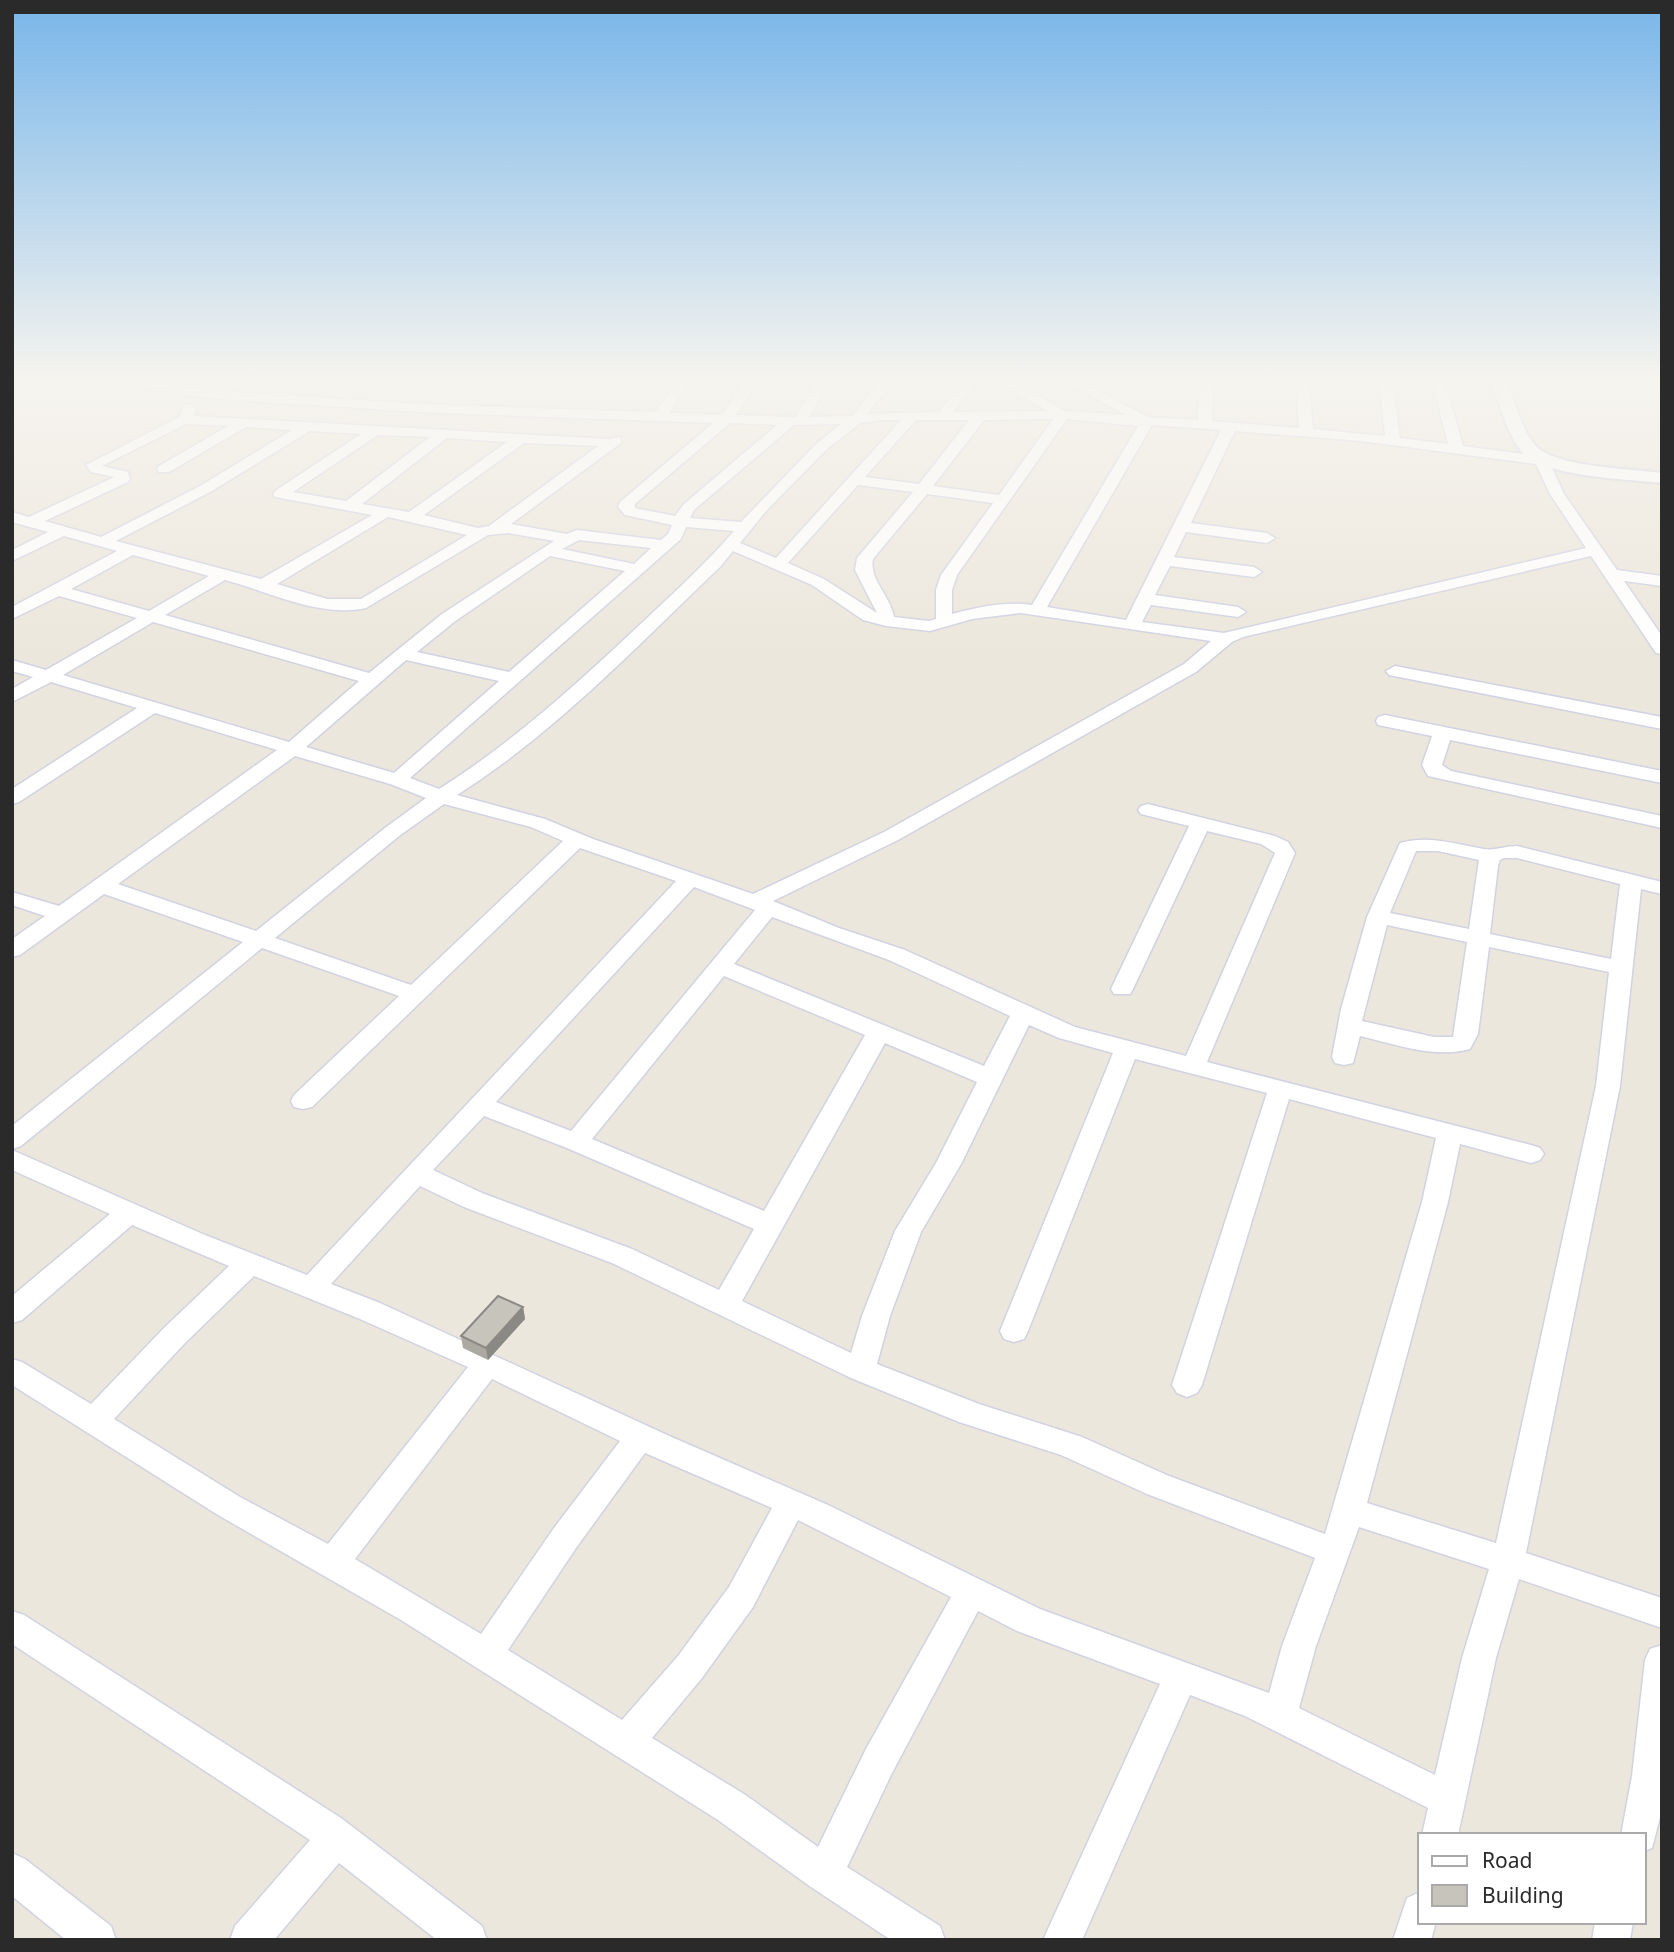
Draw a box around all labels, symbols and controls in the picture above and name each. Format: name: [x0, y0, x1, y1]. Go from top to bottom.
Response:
legend: [1418, 1833, 1646, 1924]
text: Road: [1482, 1846, 1532, 1874]
text: Building: [1482, 1881, 1564, 1909]

